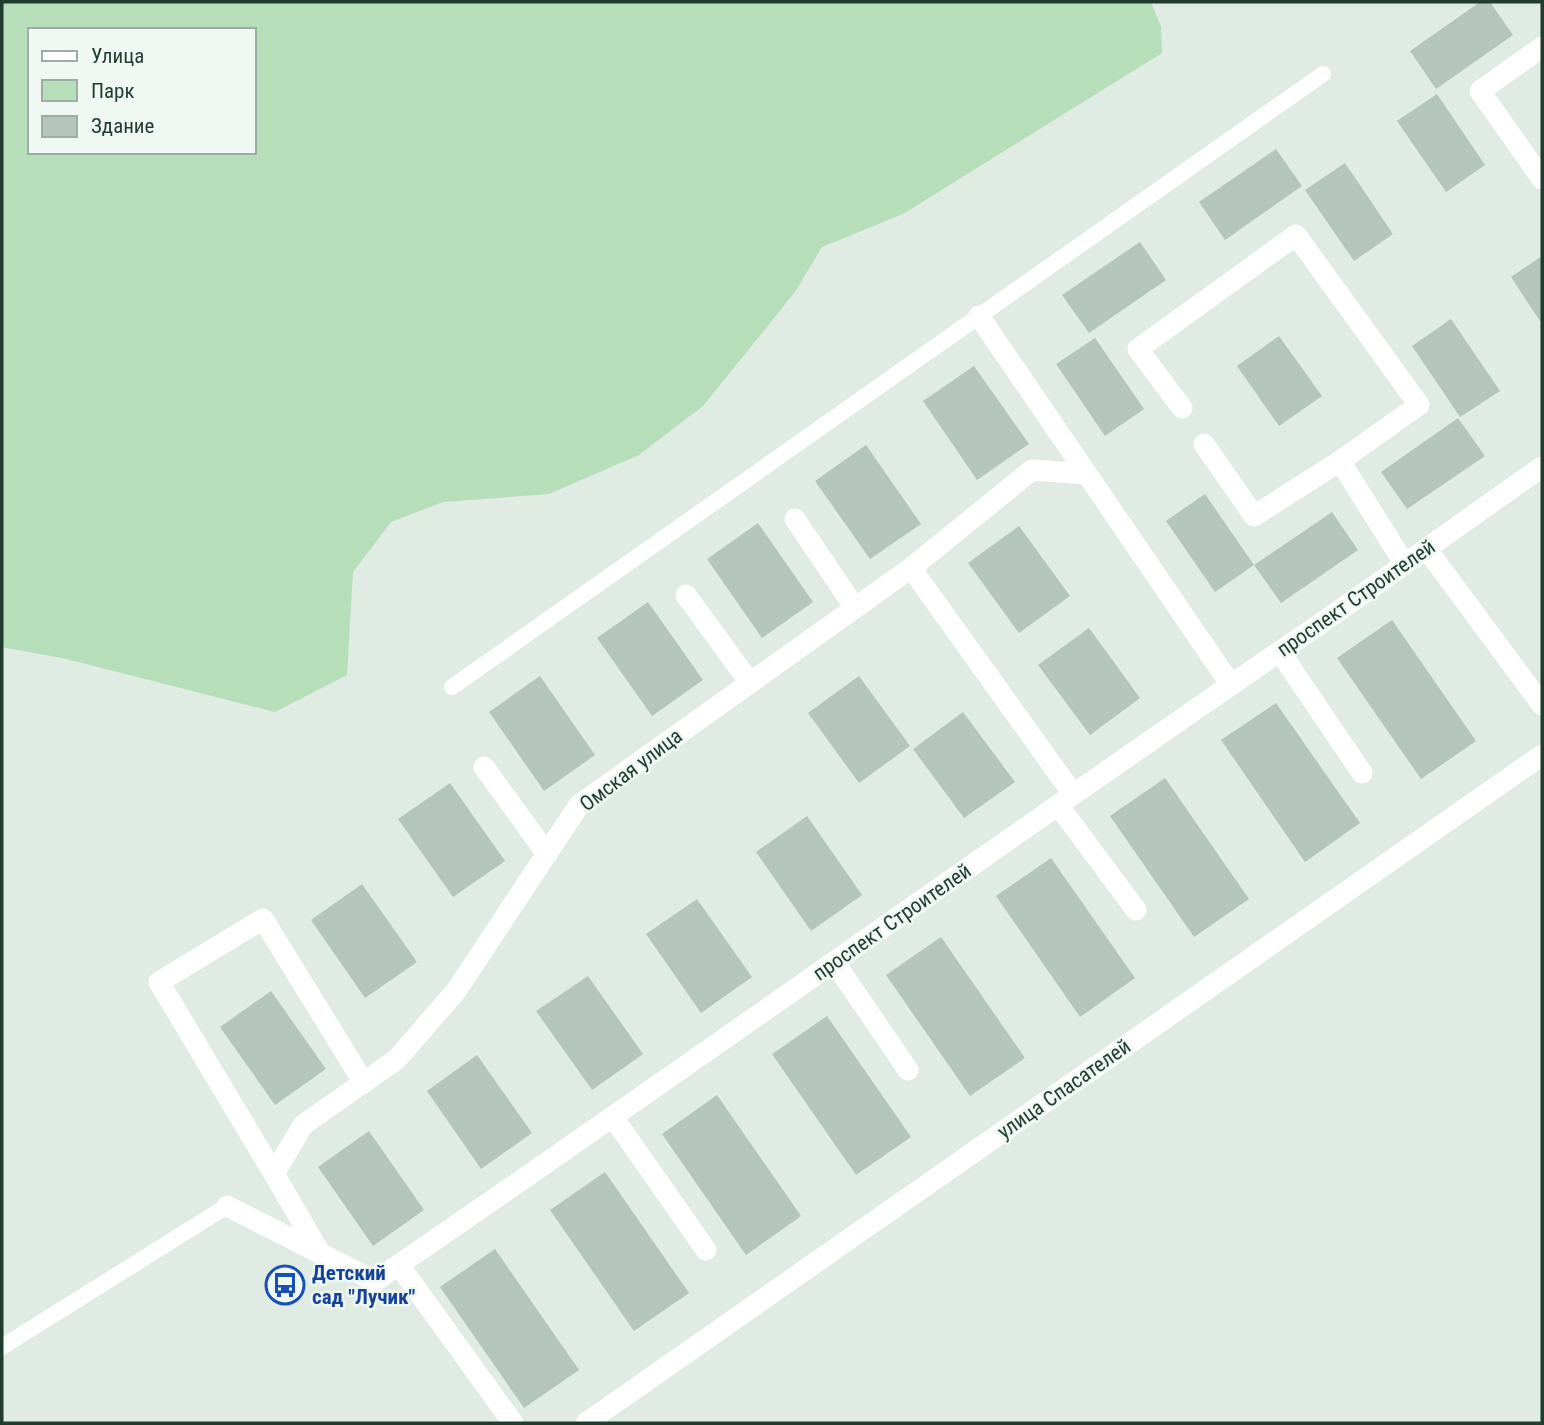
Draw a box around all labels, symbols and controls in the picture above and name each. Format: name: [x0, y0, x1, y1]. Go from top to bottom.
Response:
legend: [28, 28, 256, 154]
text: Улица: [91, 44, 144, 68]
text: Парк: [91, 79, 135, 103]
text: Здание: [91, 114, 155, 138]
street label: проспект Строителей: [1272, 534, 1440, 662]
street label: Омская улица: [575, 724, 687, 816]
street label: проспект Строителей: [808, 858, 976, 986]
street label: улица Спасателей: [993, 1034, 1135, 1144]
place label: Детский сад "Лучик": [312, 1261, 416, 1309]
bus stop icon: Детский сад "Лучик": [264, 1264, 306, 1306]

